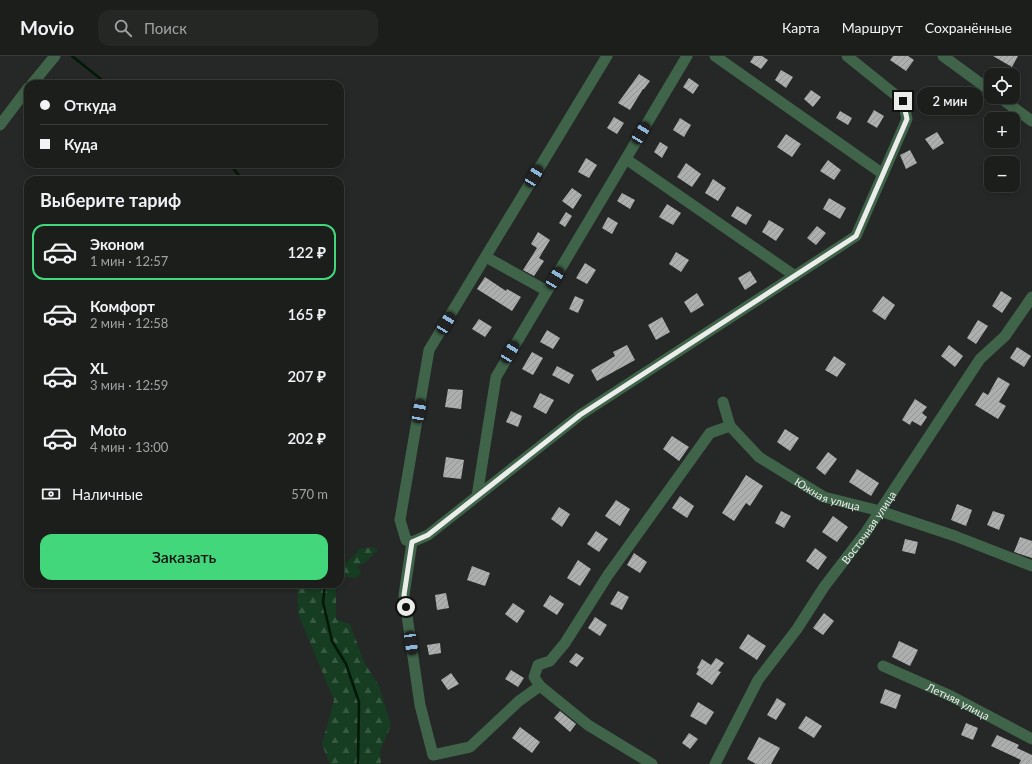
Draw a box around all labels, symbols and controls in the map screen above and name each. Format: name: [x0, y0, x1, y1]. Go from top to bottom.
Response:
search box: [98, 10, 378, 46]
text: Movio: [20, 16, 74, 39]
icon: search: [112, 17, 134, 39]
text: Поиск: [144, 19, 187, 37]
text: Карта: [782, 19, 820, 36]
text: Маршрут: [842, 19, 903, 36]
text: Сохранённые: [925, 19, 1012, 36]
map controls: [984, 68, 1020, 192]
button: locate: [984, 68, 1020, 104]
callout: 2 мин: [917, 87, 983, 115]
route end: [894, 92, 912, 110]
text: 2 мин: [933, 93, 967, 109]
text: Откуда: [64, 96, 116, 114]
button: +: [984, 112, 1020, 148]
car: [630, 120, 652, 146]
text: Куда: [64, 135, 98, 153]
button: −: [984, 156, 1020, 192]
car: [523, 163, 545, 189]
text: Выберите тариф: [40, 189, 181, 211]
icon: car: [42, 234, 78, 270]
text: Эконом: [90, 235, 144, 253]
text: 122 ₽: [287, 243, 326, 261]
text: 1 мин · 12:57: [90, 253, 168, 269]
car: [544, 265, 566, 291]
icon: car: [42, 296, 78, 332]
text: Комфорт: [90, 297, 155, 315]
text: 165 ₽: [287, 305, 326, 323]
car: [435, 310, 457, 336]
text: 2 мин · 12:58: [90, 315, 168, 331]
car: [499, 339, 521, 365]
icon: car: [42, 358, 78, 394]
text: XL: [90, 359, 108, 377]
text: 207 ₽: [287, 367, 326, 385]
text: 3 мин · 12:59: [90, 377, 168, 393]
car: [411, 398, 427, 424]
icon: car: [42, 420, 78, 456]
text: Moto: [90, 421, 127, 439]
text: 202 ₽: [287, 429, 326, 447]
text: 4 мин · 13:00: [90, 439, 168, 455]
street label: Южная улица: [793, 474, 862, 512]
icon: cash: [40, 483, 62, 505]
text: Наличные: [72, 485, 143, 503]
text: 570 m: [291, 486, 328, 502]
street label: Восточная улица: [838, 488, 898, 566]
button: Заказать: [40, 534, 328, 580]
route start: [397, 598, 415, 616]
car: [403, 630, 419, 656]
street label: Летняя улица: [924, 679, 992, 722]

